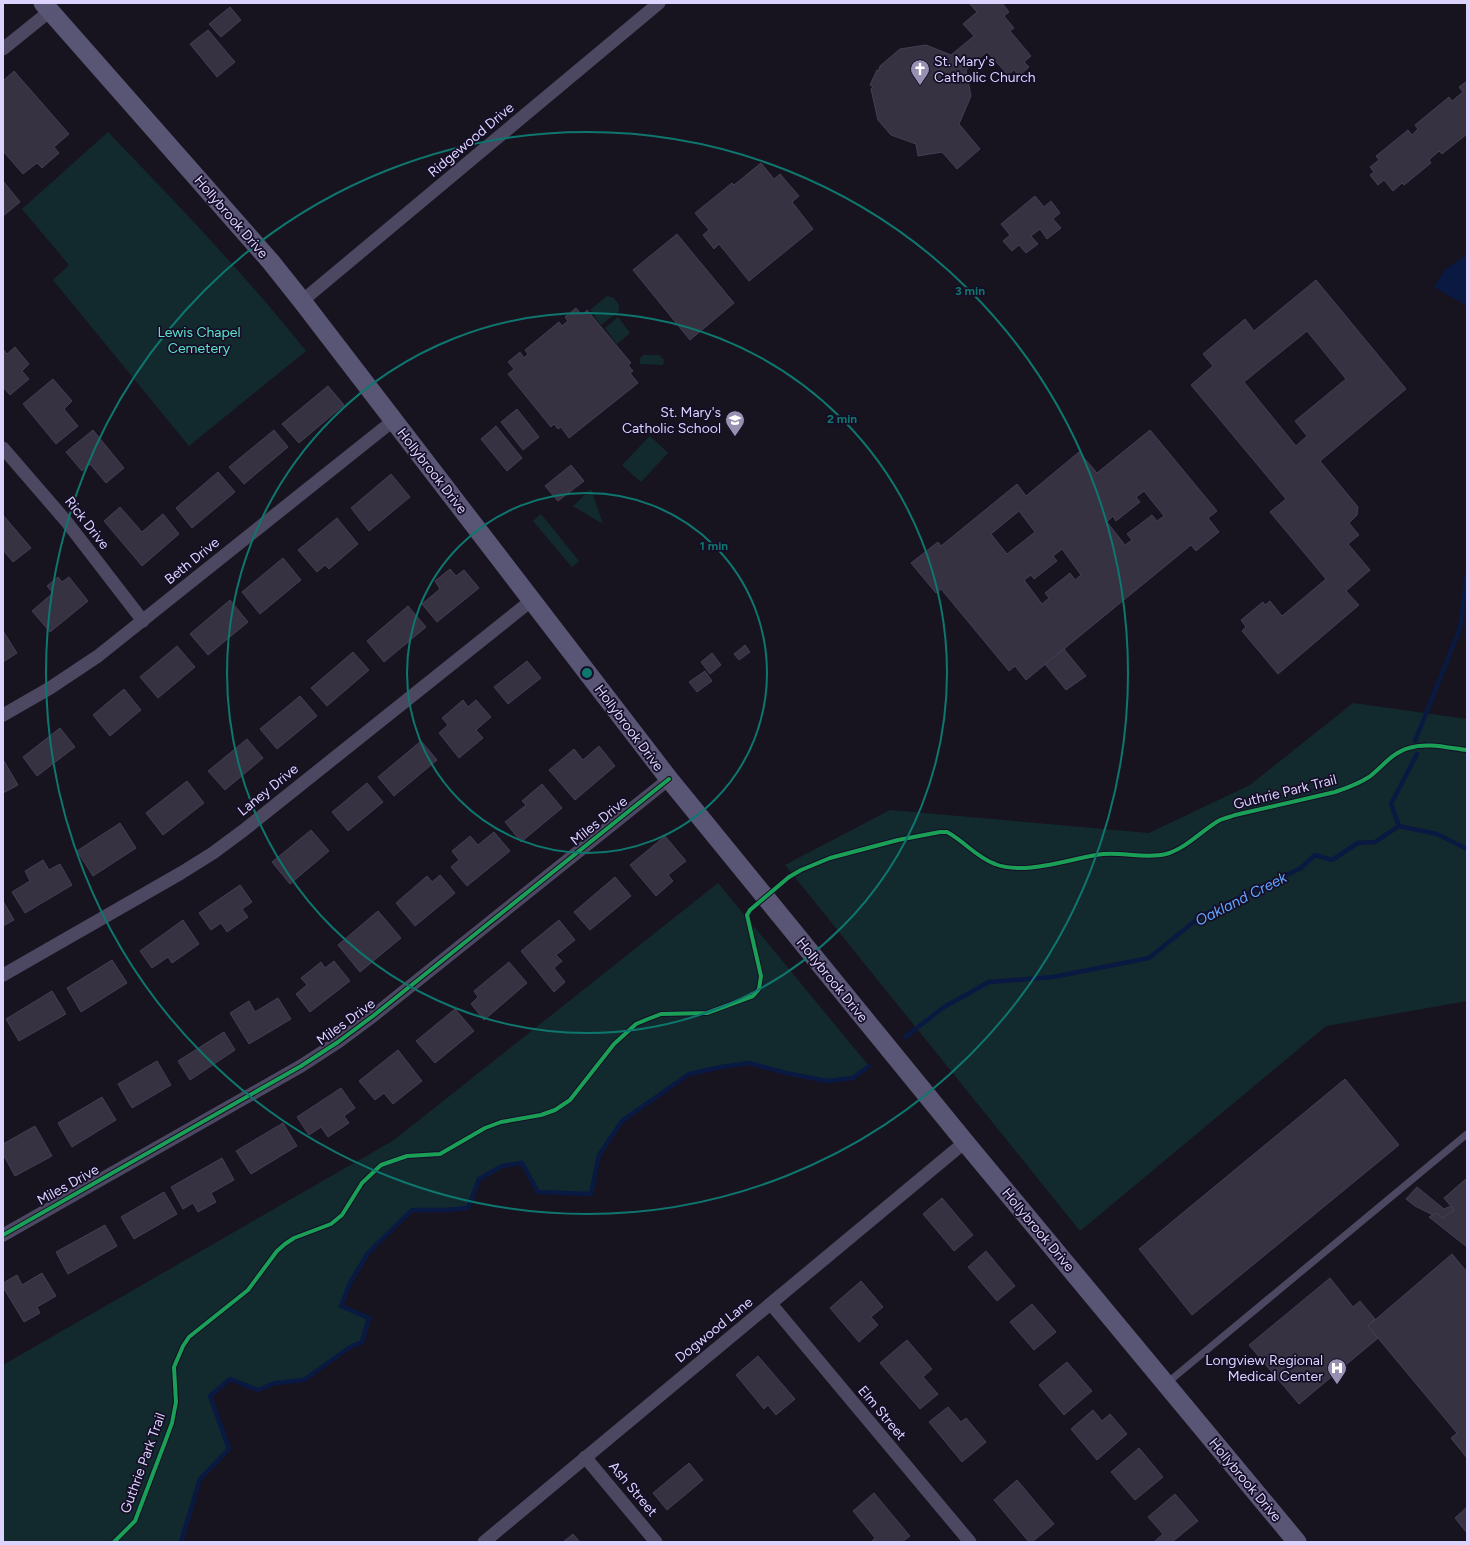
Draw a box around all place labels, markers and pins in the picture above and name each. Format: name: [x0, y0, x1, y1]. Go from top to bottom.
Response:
place label: St. Mary's Catholic Church: [934, 53, 1036, 86]
church icon: St. Mary's Catholic Church: [909, 58, 931, 86]
place label: St. Mary's Catholic School: [622, 404, 721, 437]
school or university icon: St. Mary's Catholic School: [724, 409, 746, 437]
centre of rings: [580, 666, 594, 680]
place label: Longview Regional Medical Center: [1205, 1352, 1323, 1385]
hospital icon: Longview Regional Medical Center: [1326, 1357, 1348, 1385]

